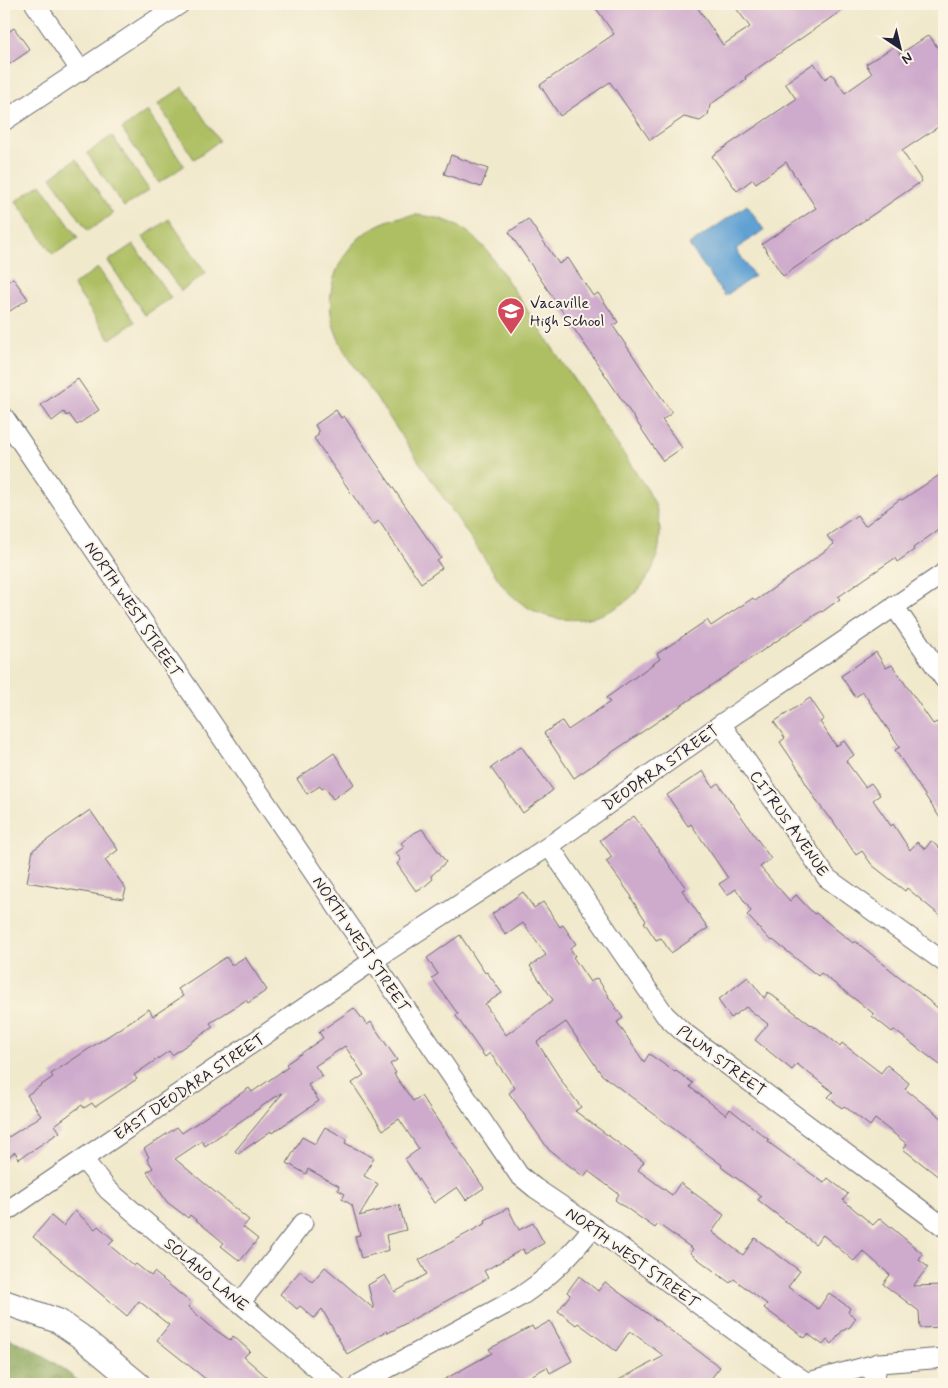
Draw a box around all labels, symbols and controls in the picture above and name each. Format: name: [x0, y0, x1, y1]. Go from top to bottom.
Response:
north arrow: [876, 22, 926, 72]
text: N: [898, 48, 916, 68]
place label: Vacaville High School: [530, 293, 605, 333]
school or university icon: Vacaville High School: [496, 296, 526, 335]
street label: NORTH WEST STREET: [79, 538, 187, 683]
street label: DEODARA STREET: [599, 720, 723, 816]
street label: CITRUS AVENUE: [744, 767, 833, 881]
street label: NORTH WEST STREET: [307, 873, 415, 1018]
street label: PLUM STREET: [672, 1021, 770, 1101]
street label: EAST DEODARA STREET: [110, 1029, 269, 1146]
street label: NORTH WEST STREET: [561, 1203, 704, 1314]
street label: SOLANO LANE: [159, 1234, 253, 1317]

